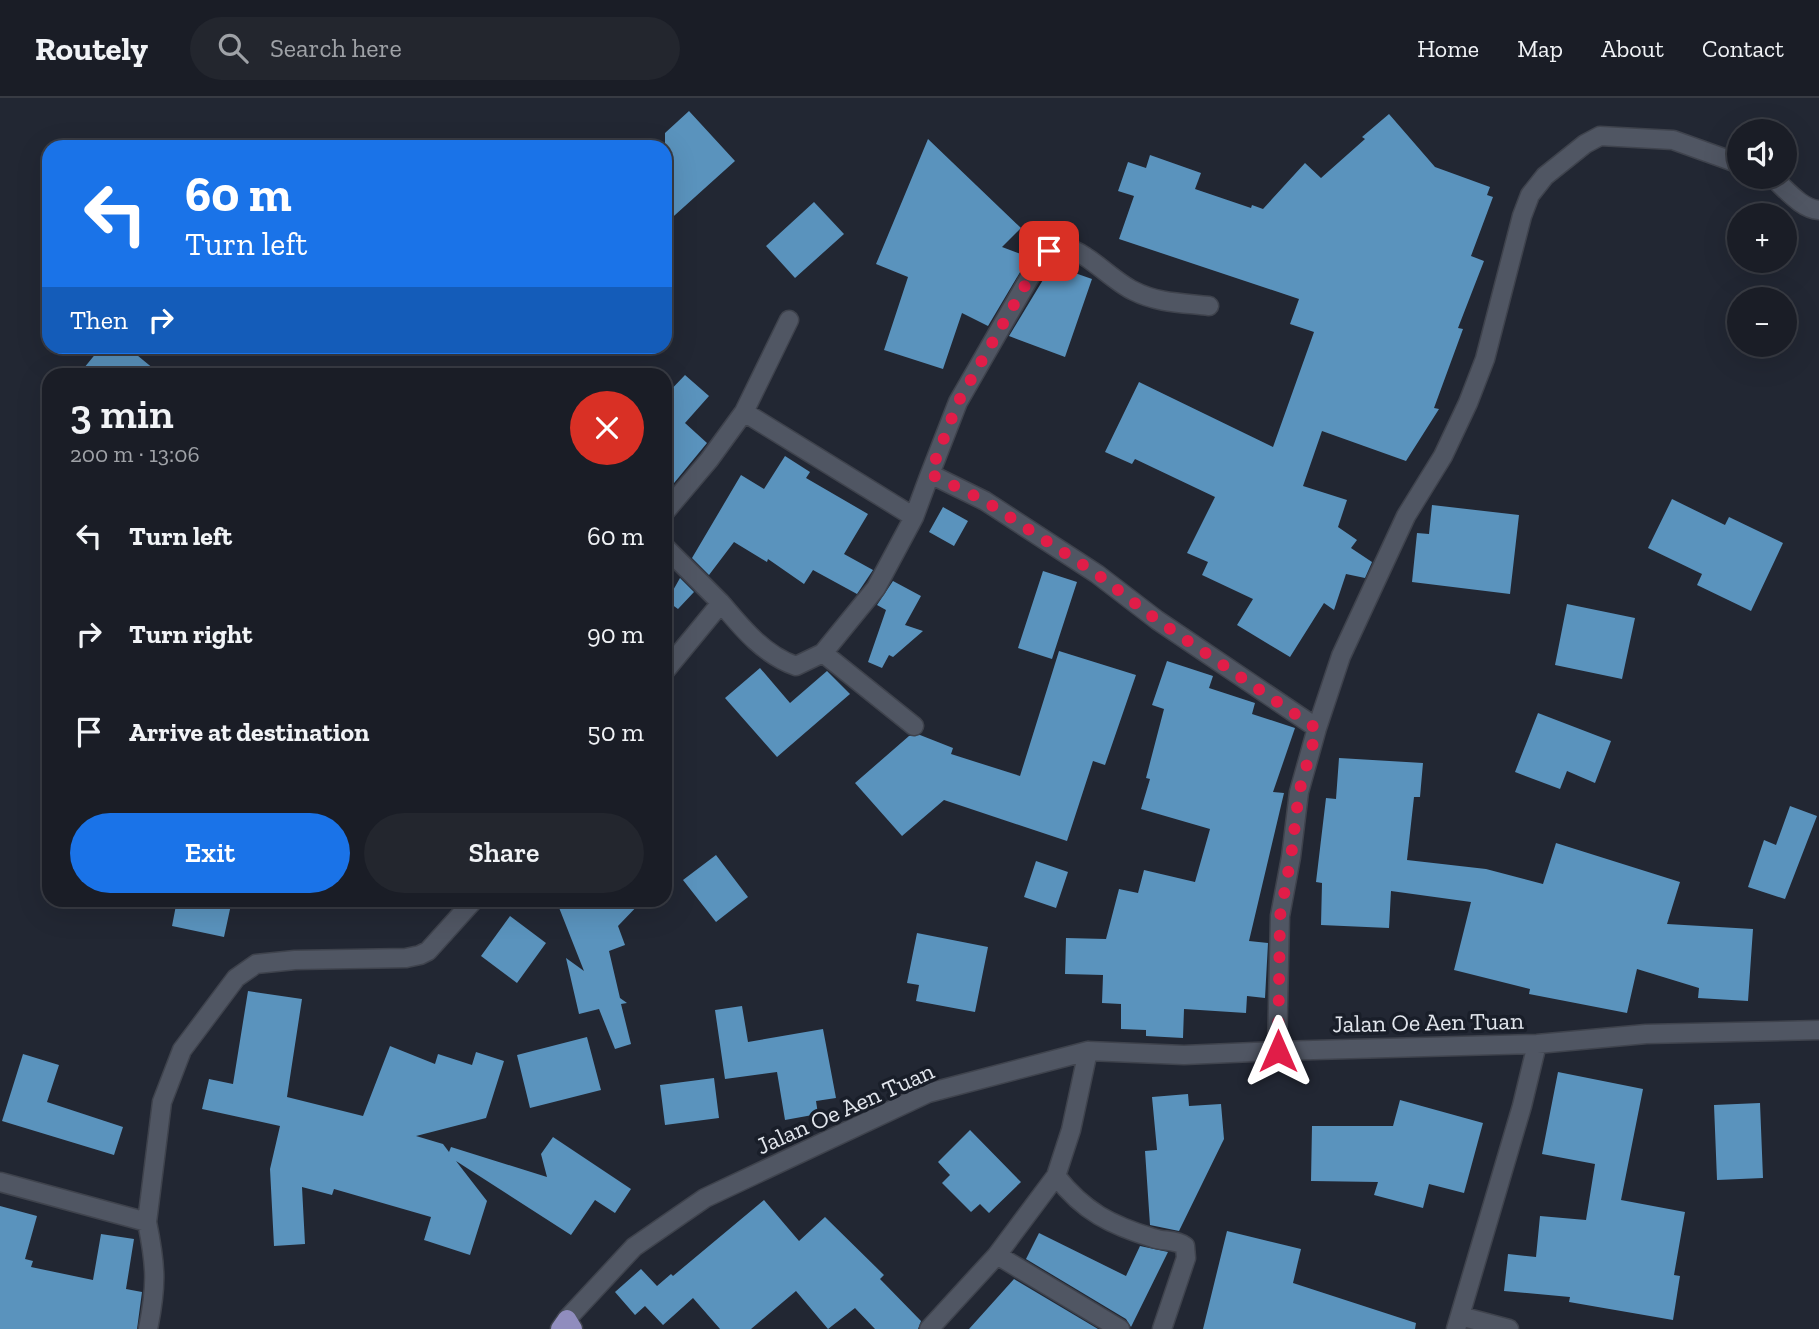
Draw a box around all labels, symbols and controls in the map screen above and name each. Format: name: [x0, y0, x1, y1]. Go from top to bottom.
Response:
search box: [190, 17, 680, 80]
text: Routely: [35, 29, 148, 68]
icon: search: [214, 29, 252, 67]
text: Search here: [270, 32, 402, 64]
text: Home: [1417, 34, 1479, 63]
text: Map: [1517, 34, 1563, 63]
text: About: [1601, 34, 1664, 63]
text: Contact: [1702, 34, 1784, 63]
map controls: [1727, 119, 1797, 357]
button: sound: [1727, 119, 1797, 189]
text: 60 m: [185, 165, 292, 224]
icon: left: [70, 168, 161, 259]
button: +: [1727, 203, 1797, 273]
pin: [1019, 221, 1079, 281]
text: Turn left: [185, 225, 307, 263]
icon: arrive: [1030, 232, 1068, 270]
button: −: [1727, 287, 1797, 357]
icon: right: [142, 301, 180, 339]
text: Then: [70, 304, 128, 336]
text: 3 min: [70, 388, 174, 439]
button: close: [570, 391, 644, 465]
text: 200 m · 13:06: [70, 440, 200, 468]
icon: left: [70, 517, 108, 555]
text: Turn left: [129, 520, 232, 552]
text: 60 m: [587, 520, 644, 552]
icon: right: [70, 615, 108, 653]
text: Turn right: [129, 618, 252, 650]
text: 90 m: [587, 618, 644, 650]
icon: arrive: [70, 713, 108, 751]
text: Arrive at destination: [129, 716, 369, 748]
text: 50 m: [587, 716, 644, 748]
button: Exit: [70, 813, 350, 893]
button: Share: [364, 813, 644, 893]
street label: Jalan Oe Aen Tuan: [1332, 1006, 1524, 1038]
position arrow: [1241, 1014, 1315, 1088]
street label: Jalan Oe Aen Tuan: [752, 1056, 939, 1160]

